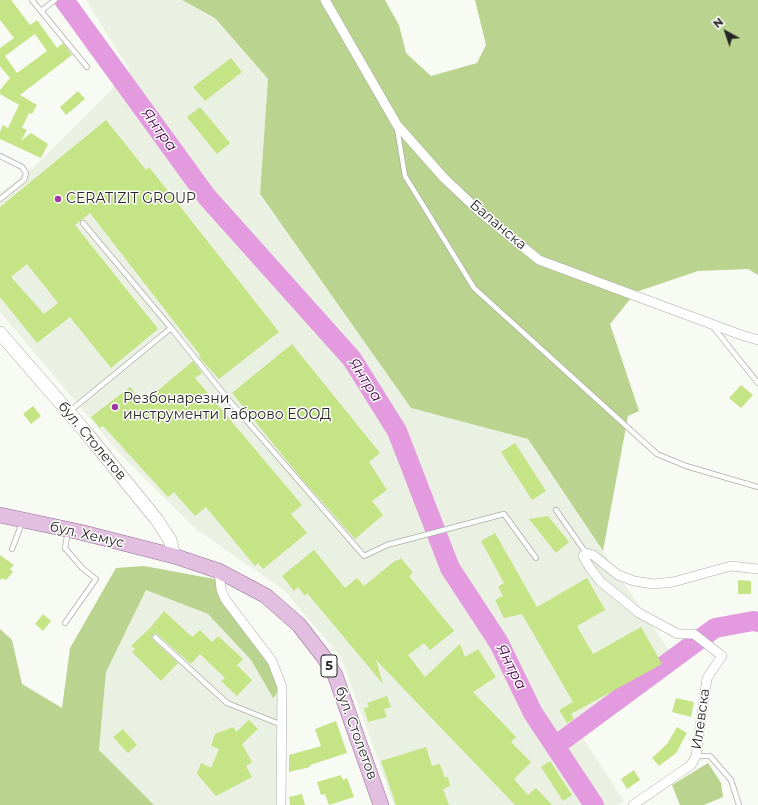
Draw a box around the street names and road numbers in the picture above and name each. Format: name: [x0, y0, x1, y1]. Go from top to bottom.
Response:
street label: Баланска: [466, 196, 530, 254]
street label: бул. Столетов: [54, 398, 130, 484]
street label: бул. Хемус: [48, 518, 126, 552]
road number: 5: [321, 655, 337, 677]
street label: бул. Столетов: [331, 684, 381, 782]
street label: Илевска: [688, 687, 714, 751]

